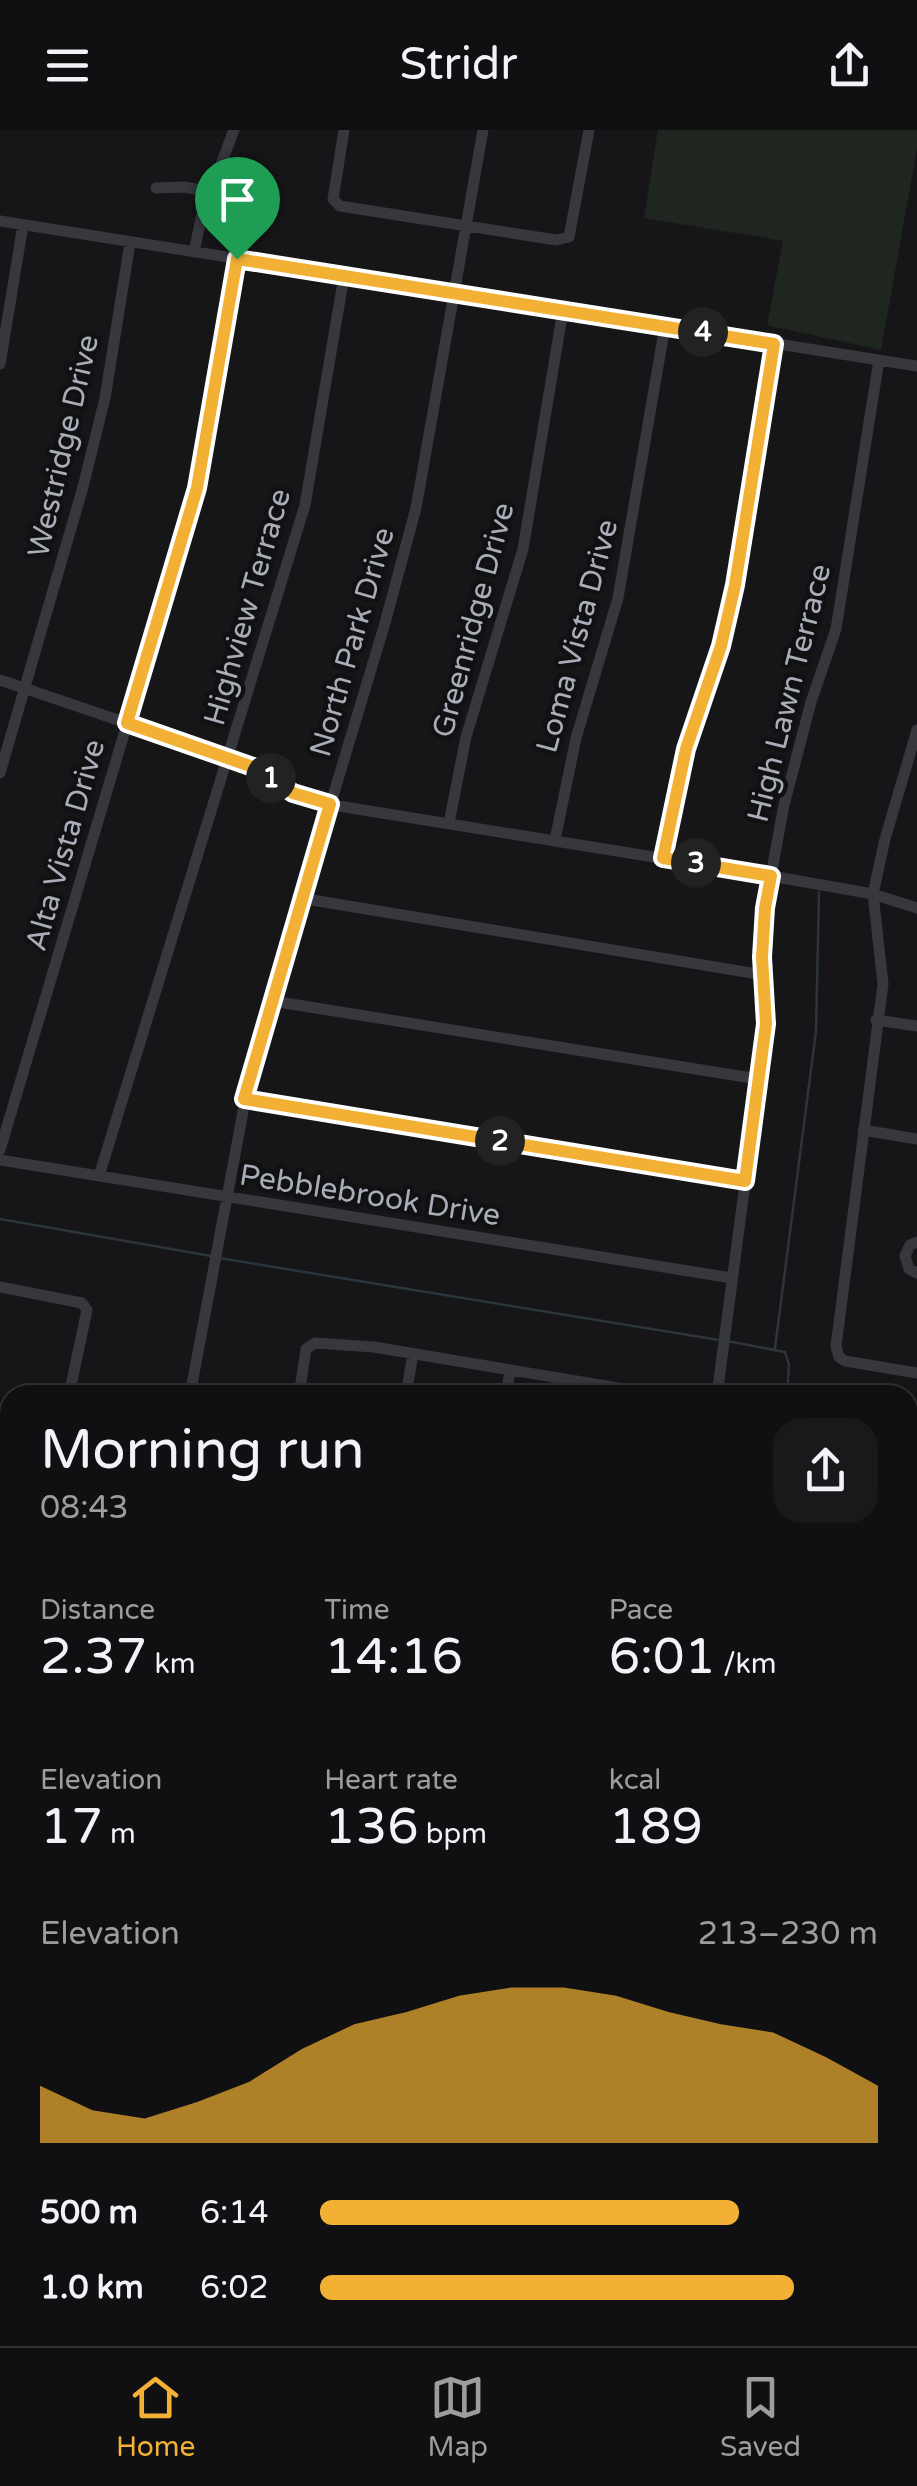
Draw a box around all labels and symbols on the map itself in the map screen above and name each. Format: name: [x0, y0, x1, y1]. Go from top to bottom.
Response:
pin: [195, 157, 280, 260]
pin: 4: [678, 307, 728, 357]
street label: Westridge Drive: [20, 331, 107, 561]
street label: Highview Terrace: [196, 485, 299, 730]
street label: Greenridge Drive: [424, 499, 523, 742]
street label: Loma Vista Drive: [529, 515, 626, 757]
street label: North Park Drive: [302, 523, 403, 761]
street label: High Lawn Terrace: [740, 560, 839, 826]
street label: Alta Vista Drive: [18, 735, 113, 955]
pin: 1: [246, 753, 296, 803]
pin: 3: [671, 838, 721, 888]
pin: 2: [475, 1116, 525, 1166]
street label: Pebblebrook Drive: [237, 1157, 503, 1234]

